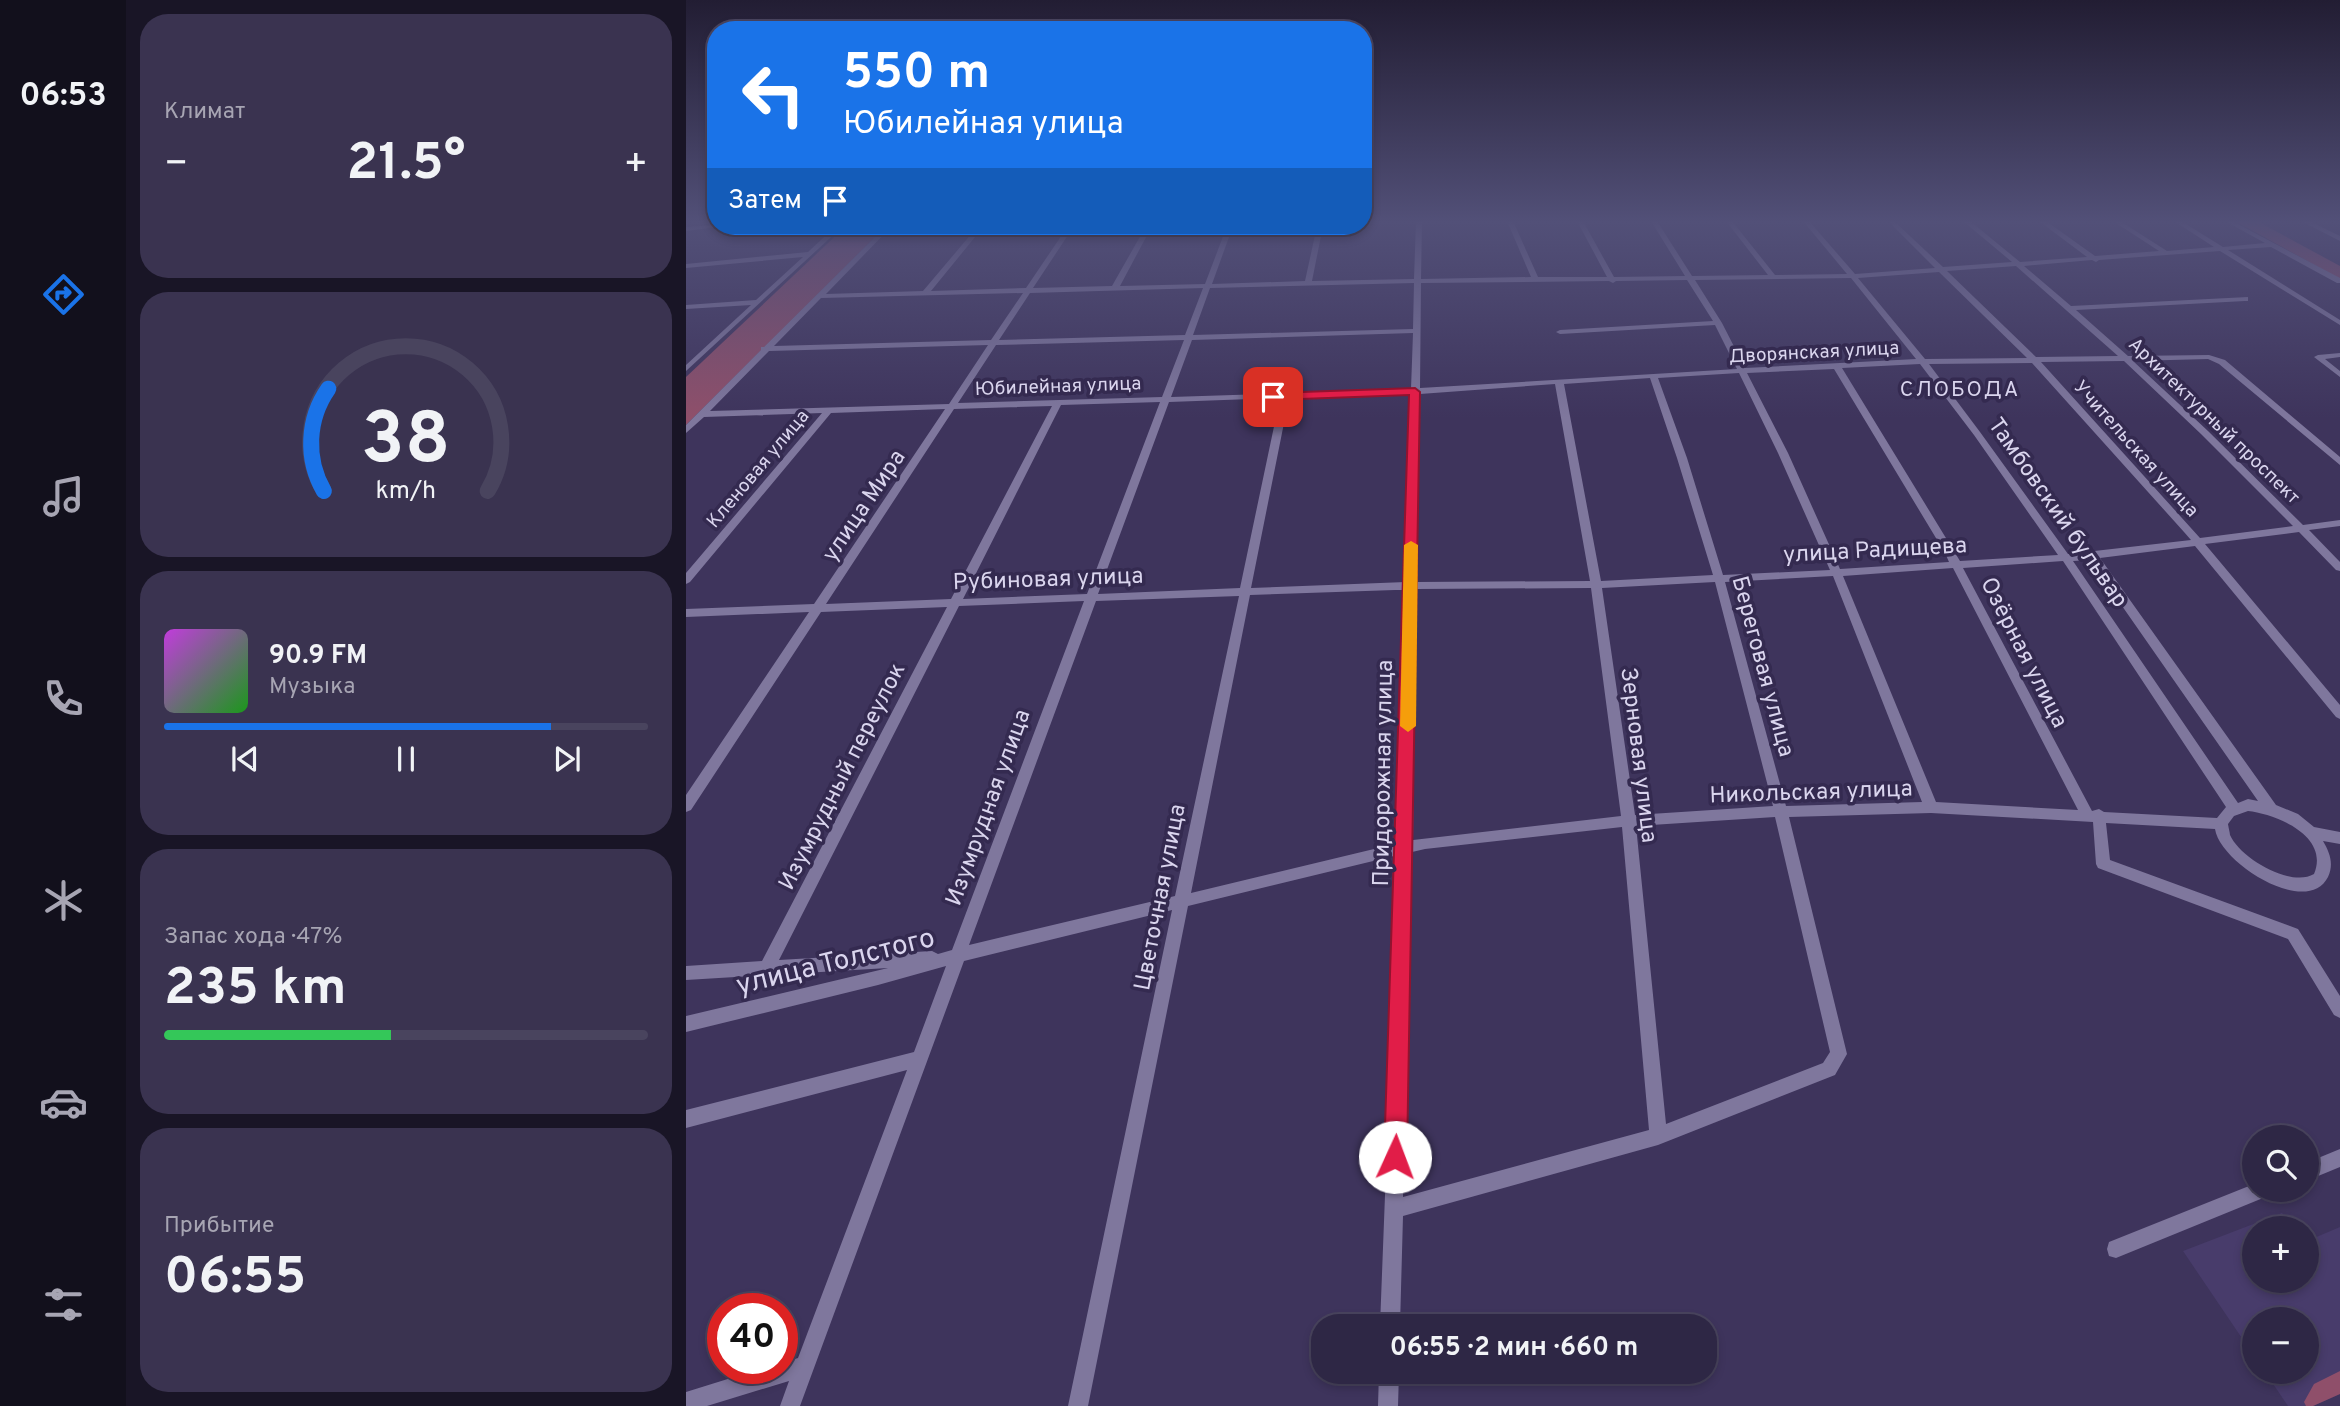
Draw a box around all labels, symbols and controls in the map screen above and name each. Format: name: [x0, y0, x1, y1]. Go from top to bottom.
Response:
text: 550 m: [843, 44, 990, 106]
icon: left: [728, 49, 819, 140]
text: 06:53: [19, 77, 107, 117]
text: Климат: [164, 98, 245, 127]
text: Юбилейная улица: [843, 105, 1123, 145]
text: 21.5°: [347, 132, 465, 198]
text: −: [164, 141, 189, 190]
text: +: [623, 141, 648, 190]
icon: arrive: [816, 182, 854, 220]
text: Затем: [728, 185, 802, 218]
icon: directions: [39, 270, 88, 319]
street label: Архитектурный проспект: [2123, 333, 2305, 510]
street label: Дворянская улица: [1728, 337, 1900, 369]
pin: [1243, 367, 1303, 427]
street label: Юбилейная улица: [974, 372, 1142, 402]
street label: Учительская улица: [2068, 376, 2203, 523]
district label: СЛОБОДА: [1900, 377, 2020, 404]
icon: arrive: [1254, 378, 1292, 416]
text: 38: [361, 397, 451, 489]
street label: Кленовая улица: [702, 405, 815, 533]
street label: Тамбовский бульвар: [1980, 413, 2133, 614]
street label: улица Мира: [817, 445, 913, 568]
icon: music: [39, 472, 88, 521]
text: km/h: [376, 475, 436, 507]
street label: улица Радищева: [1782, 532, 1968, 571]
street label: Рубиновая улица: [952, 563, 1144, 598]
street label: Береговая улица: [1724, 573, 1800, 760]
street label: Озёрная улица: [1972, 573, 2073, 733]
text: 90.9 FM: [269, 640, 367, 673]
street label: Изумрудный переулок: [773, 659, 913, 896]
street label: Придорожная улица: [1368, 659, 1401, 887]
street label: Зерновая улица: [1612, 666, 1663, 845]
text: Музыка: [269, 673, 355, 702]
icon: phone: [39, 674, 88, 723]
street label: Изумрудная улица: [940, 706, 1038, 910]
icon: previous: [226, 740, 264, 778]
icon: pause: [387, 740, 425, 778]
icon: next: [548, 740, 586, 778]
street label: Никольская улица: [1709, 775, 1913, 812]
street label: Цветочная улица: [1129, 802, 1194, 993]
icon: climate: [39, 876, 88, 925]
street label: улица Толстого: [733, 921, 939, 1005]
text: Запас хода · 47%: [164, 923, 342, 952]
text: 235 km: [164, 957, 346, 1023]
icon: car: [39, 1078, 88, 1127]
position arrow: [1358, 1120, 1432, 1194]
map controls: [2242, 1125, 2319, 1384]
button: search: [2242, 1125, 2319, 1202]
text: Прибытие: [164, 1212, 274, 1241]
button: +: [2242, 1216, 2319, 1293]
text: 06:55: [164, 1246, 306, 1312]
icon: filters: [39, 1280, 88, 1329]
speed limit sign: 40: [707, 1293, 798, 1384]
button: −: [2242, 1307, 2319, 1384]
text: 06:55 · 2 мин · 660 m: [1390, 1332, 1638, 1365]

